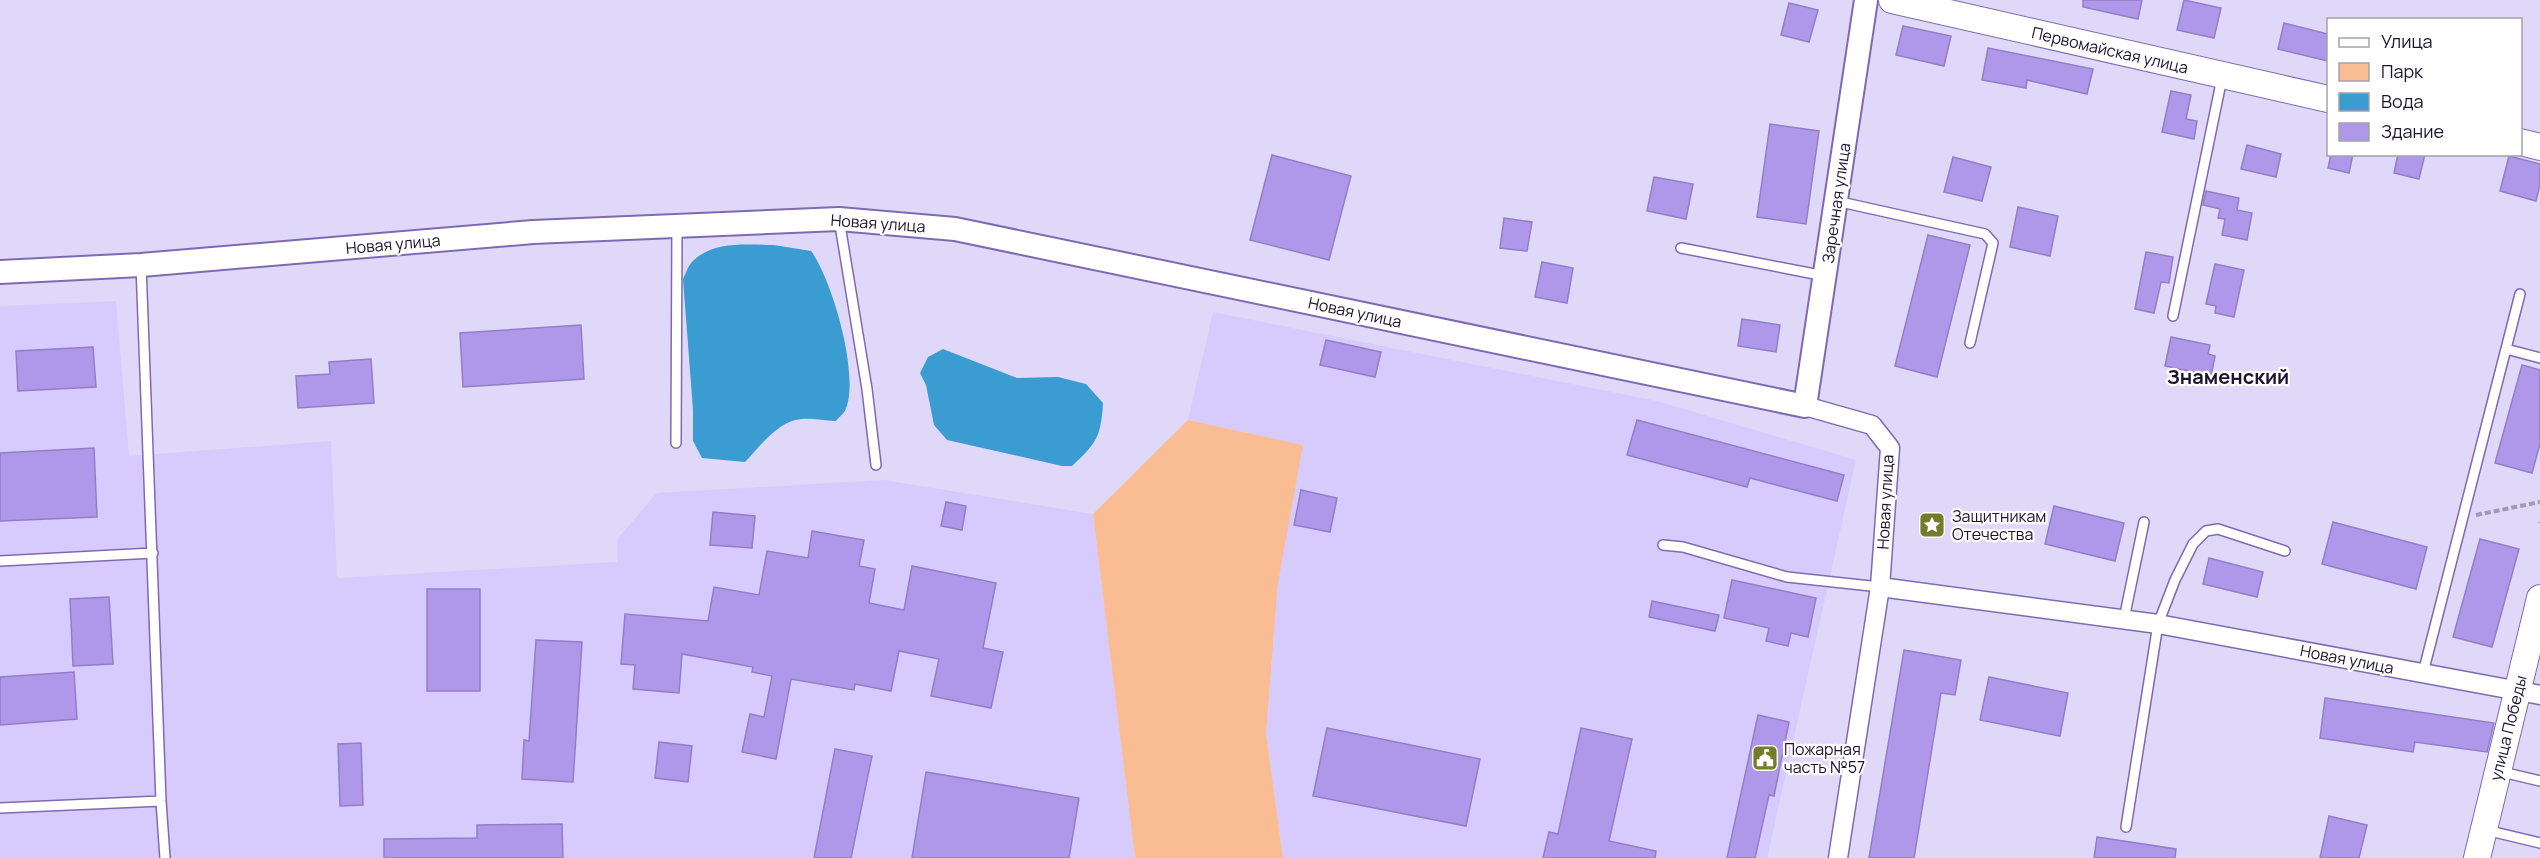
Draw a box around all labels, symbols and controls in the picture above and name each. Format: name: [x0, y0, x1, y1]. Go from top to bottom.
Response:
legend: [2327, 18, 2522, 156]
street label: Первомайская улица: [2030, 21, 2190, 79]
text: Улица: [2381, 29, 2433, 53]
text: Парк: [2381, 59, 2424, 83]
text: Вода: [2381, 89, 2423, 113]
text: Здание: [2381, 119, 2444, 143]
street label: Заречная улица: [1817, 141, 1855, 265]
street label: Новая улица: [830, 209, 926, 237]
street label: Новая улица: [345, 229, 441, 259]
street label: Новая улица: [1306, 291, 1404, 333]
district label: Знаменский: [2167, 363, 2289, 390]
street label: Новая улица: [1872, 454, 1898, 550]
place label: Защитникам Отечества: [1952, 505, 2046, 545]
place icon: Защитникам Отечества: [1917, 510, 1947, 540]
street label: Новая улица: [2298, 639, 2396, 679]
street label: улица Победы: [2484, 673, 2532, 783]
place label: Пожарная часть №57: [1784, 738, 1865, 778]
public building icon: Пожарная часть №57: [1750, 743, 1780, 773]

